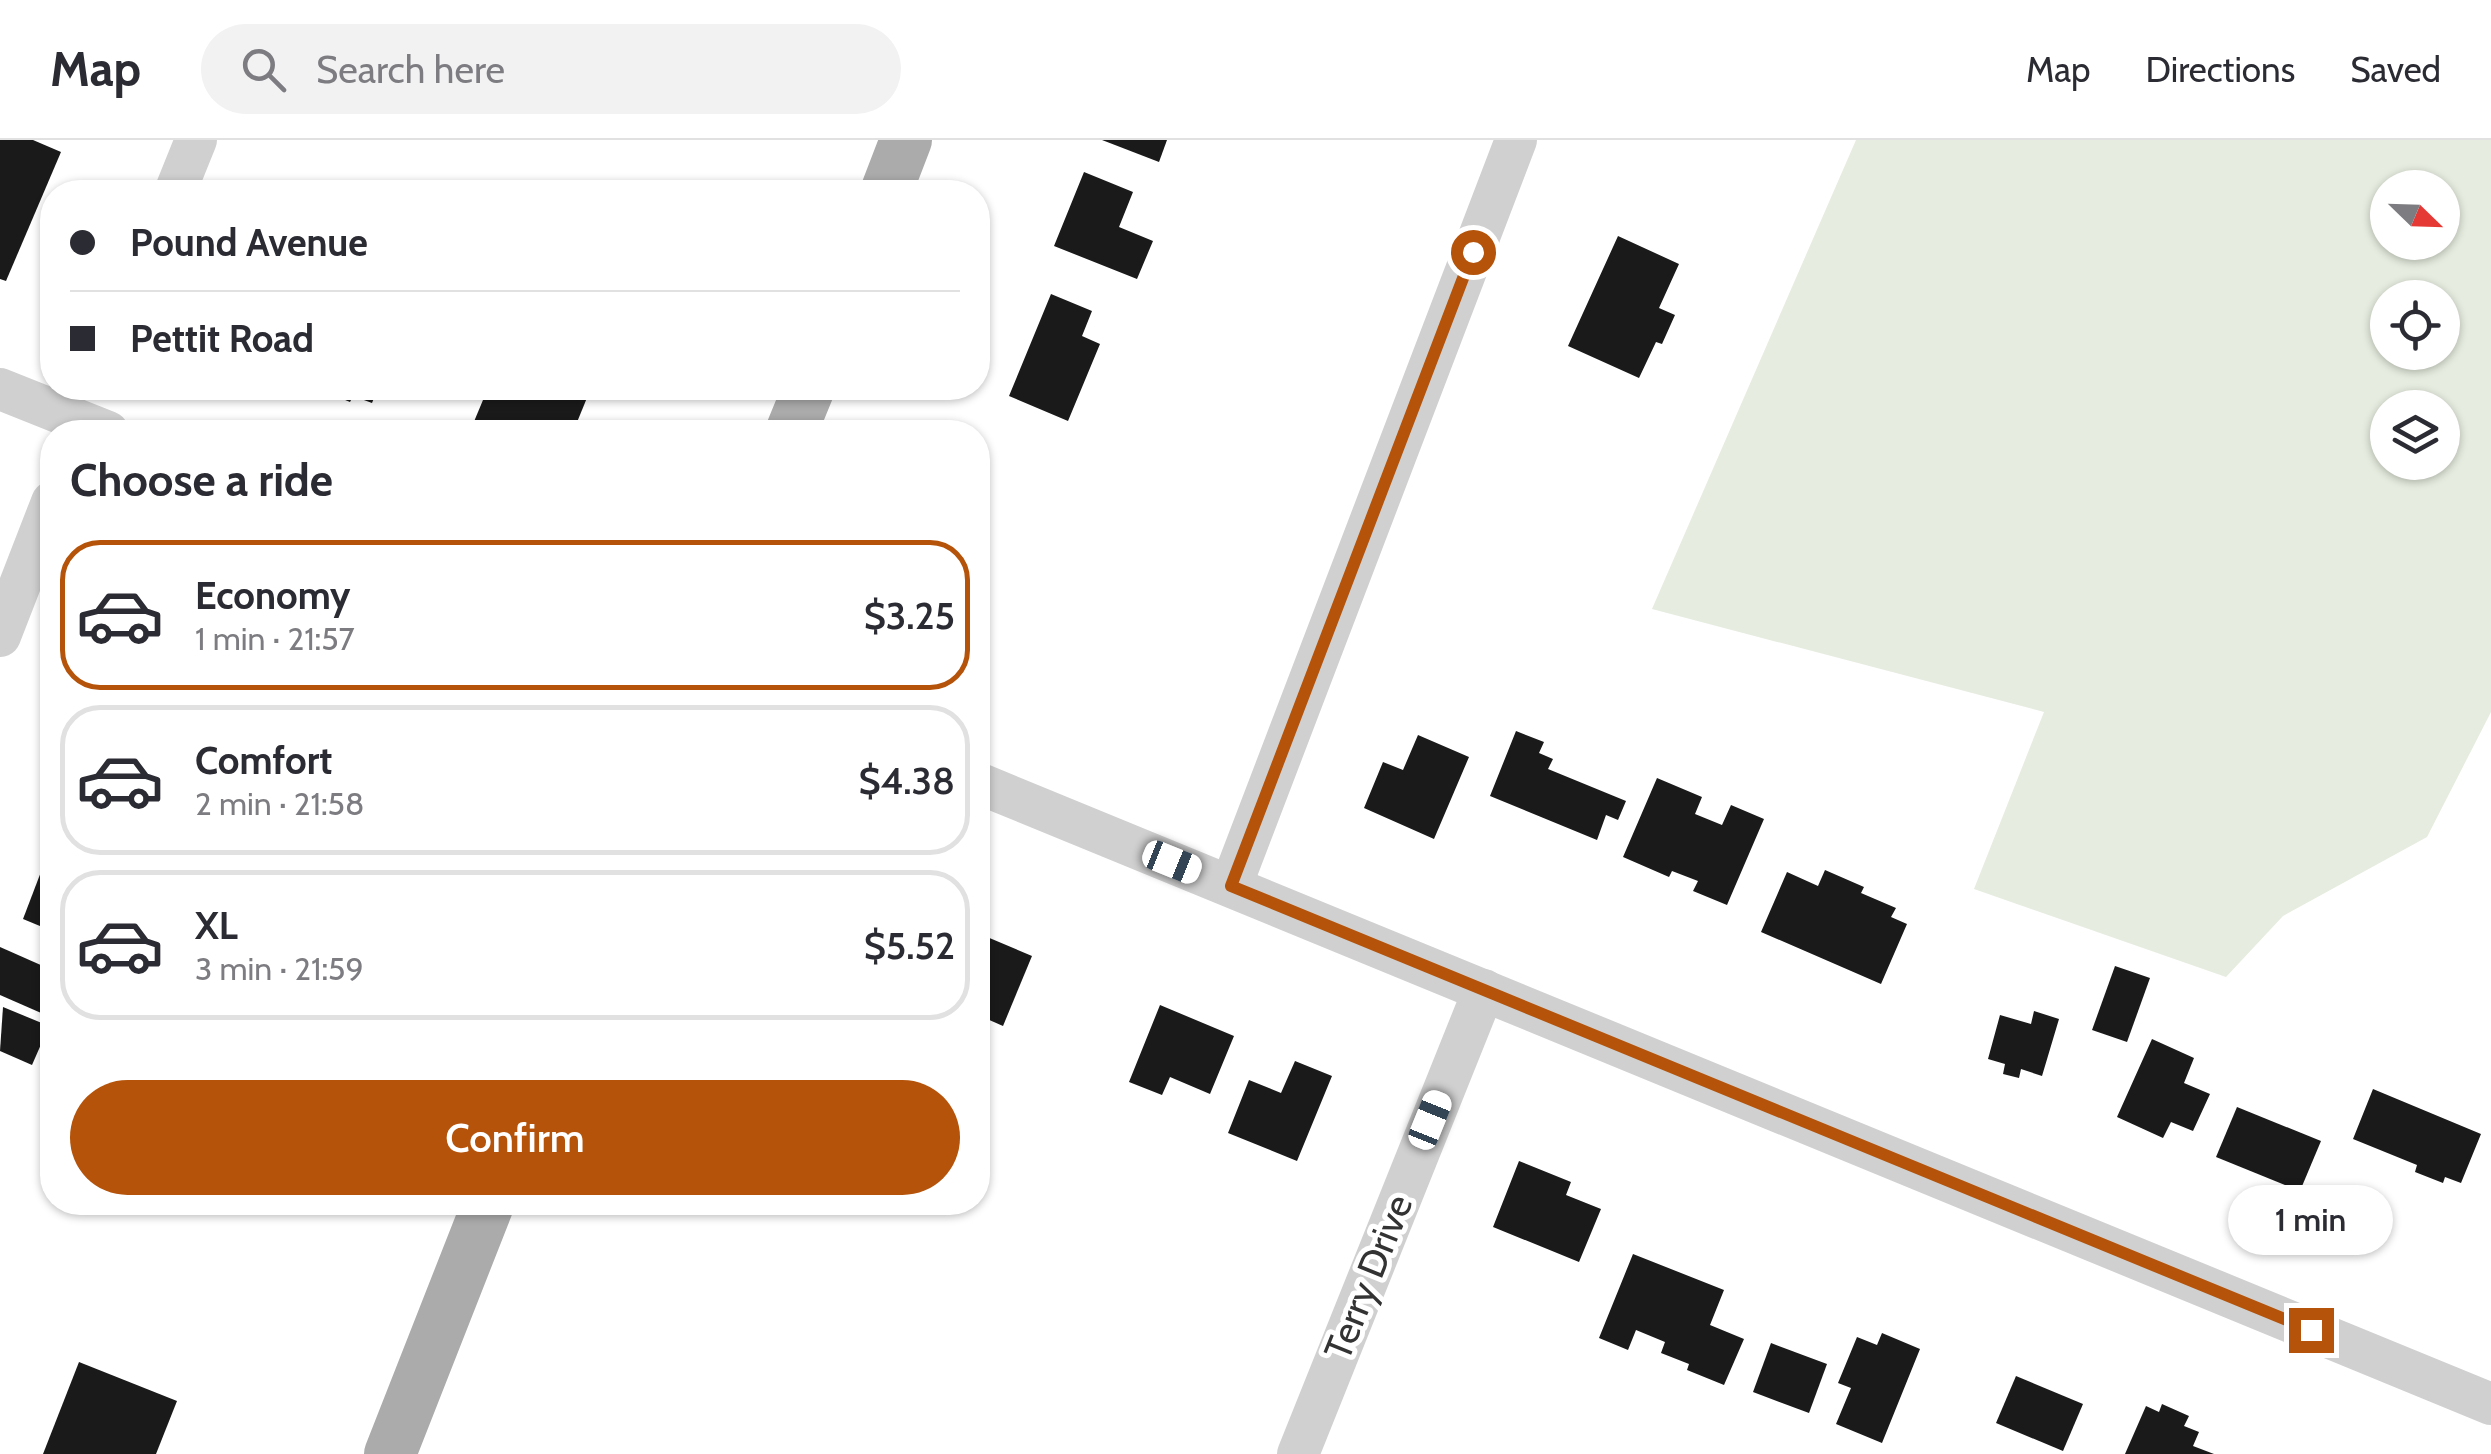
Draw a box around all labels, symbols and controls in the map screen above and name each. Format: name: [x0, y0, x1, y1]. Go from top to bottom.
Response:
search box: [201, 24, 901, 114]
text: Map: [50, 40, 141, 98]
icon: search: [236, 42, 291, 97]
text: Search here: [316, 46, 505, 93]
text: Map: [2026, 48, 2091, 91]
text: Directions: [2146, 48, 2295, 91]
text: Saved: [2350, 48, 2441, 91]
north arrow: [2370, 170, 2460, 260]
map controls: [2370, 170, 2460, 480]
text: Pound Avenue: [130, 219, 368, 266]
route start: [1451, 230, 1496, 275]
button: locate: [2370, 280, 2460, 370]
text: Pettit Road: [130, 315, 314, 362]
button: layers: [2370, 390, 2460, 480]
text: Choose a ride: [70, 453, 333, 507]
icon: car: [75, 570, 165, 660]
text: Economy: [195, 572, 350, 619]
text: $3.25: [864, 592, 955, 639]
text: 1 min · 21:57: [195, 619, 355, 658]
icon: car: [75, 735, 165, 825]
text: Comfort: [195, 737, 332, 784]
text: $4.38: [858, 757, 955, 804]
text: 2 min · 21:58: [195, 784, 364, 823]
car: [1139, 837, 1205, 887]
icon: car: [75, 900, 165, 990]
text: XL: [195, 902, 238, 949]
text: $5.52: [864, 922, 955, 969]
text: 3 min · 21:59: [195, 949, 364, 988]
button: Confirm: [70, 1080, 960, 1195]
car: [1405, 1087, 1455, 1153]
callout: 1 min: [2228, 1185, 2394, 1255]
street label: Terry Drive: [1314, 1188, 1422, 1366]
text: 1 min: [2275, 1200, 2346, 1239]
route end: [2289, 1308, 2334, 1353]

